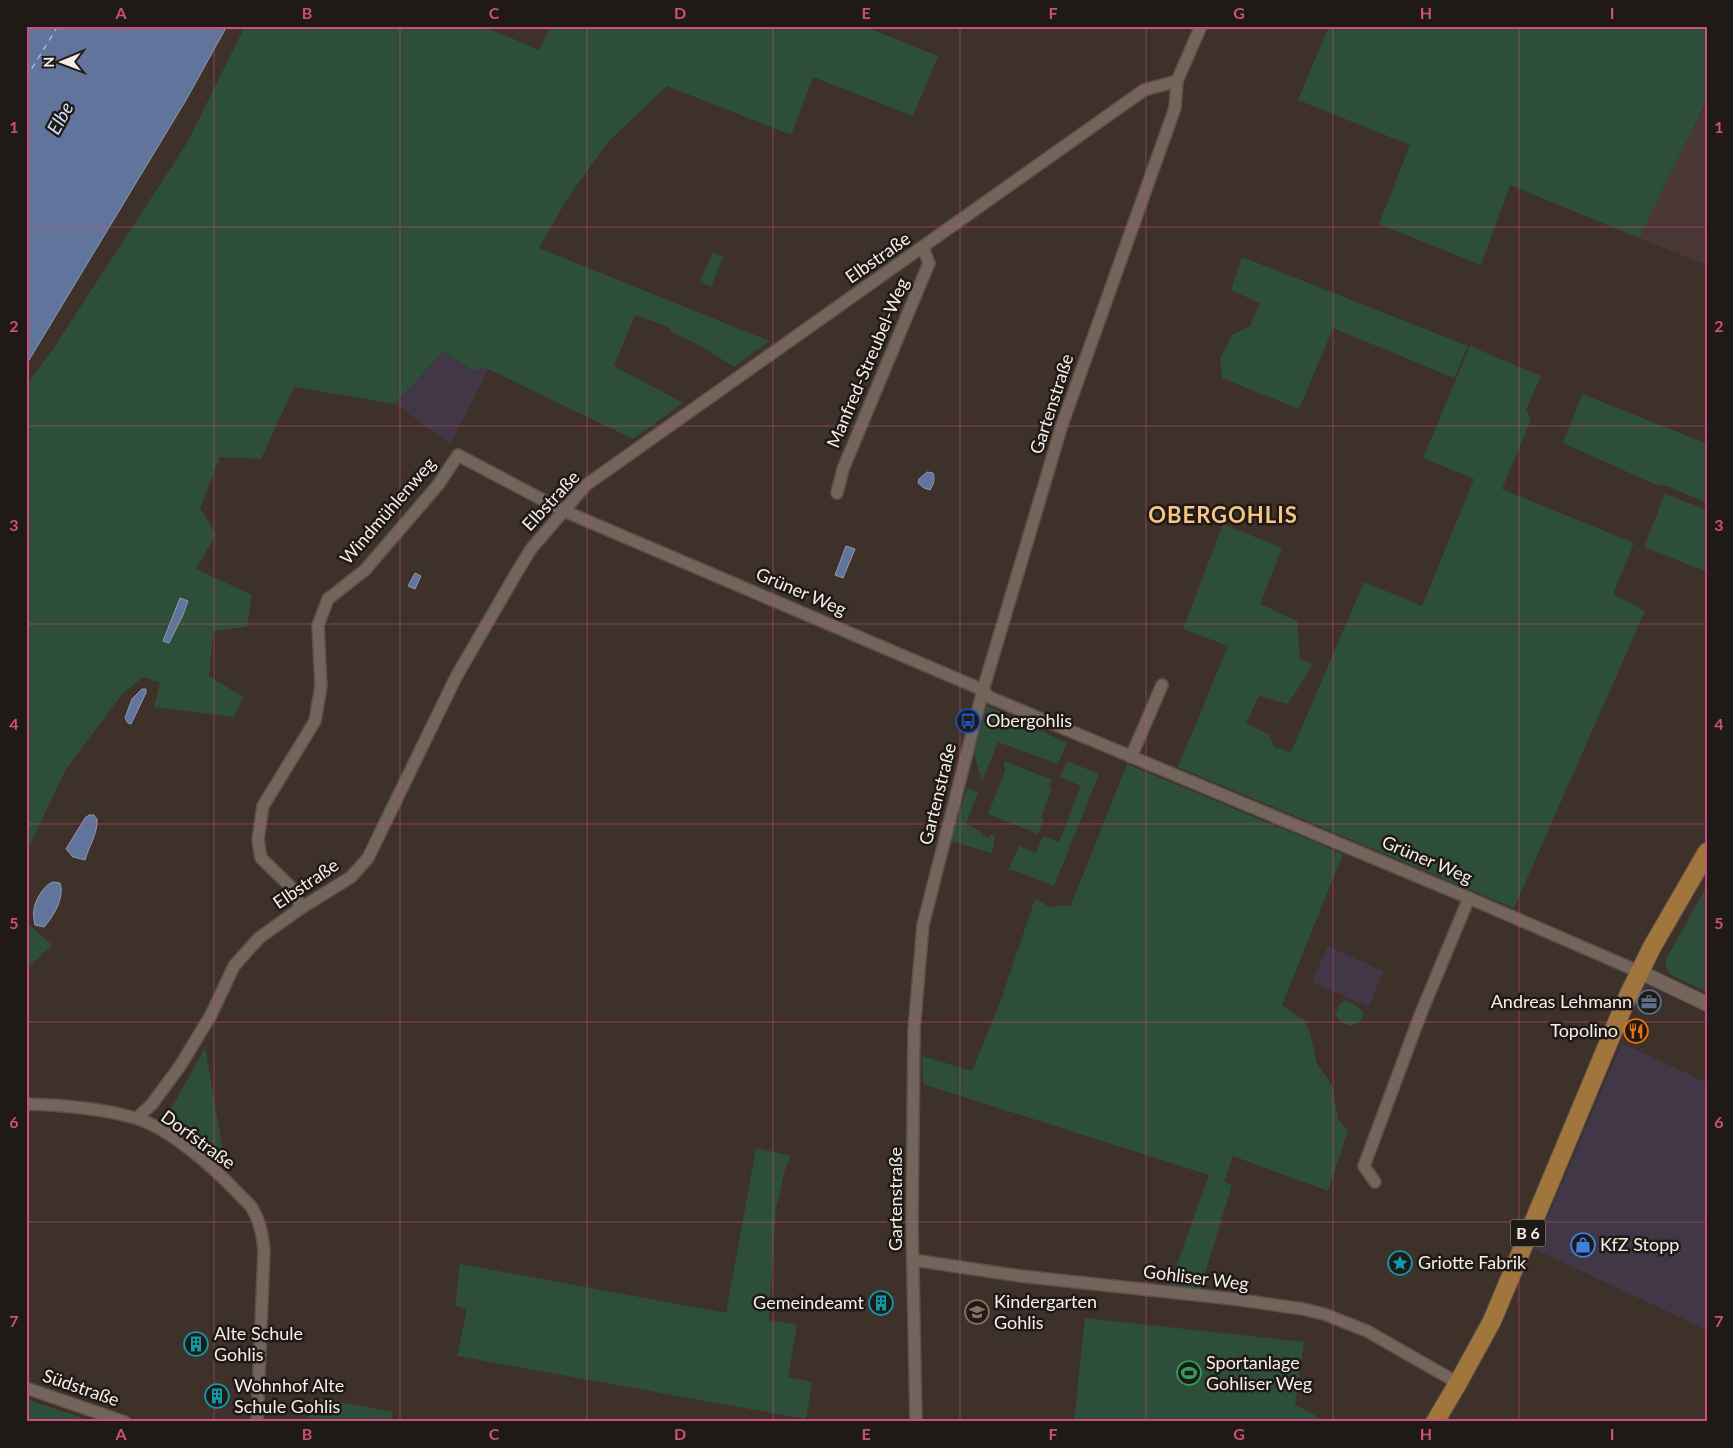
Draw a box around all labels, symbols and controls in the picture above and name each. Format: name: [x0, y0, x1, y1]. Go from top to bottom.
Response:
text: A: [114, 3, 127, 22]
text: B: [302, 3, 312, 22]
text: C: [489, 3, 500, 22]
text: D: [674, 3, 686, 22]
text: E: [861, 3, 871, 22]
text: F: [1048, 3, 1058, 22]
text: G: [1233, 3, 1245, 22]
text: H: [1420, 3, 1432, 22]
text: I: [1610, 3, 1614, 22]
north arrow: [38, 38, 88, 88]
text: N: [40, 57, 57, 68]
water label: Elbe: [41, 98, 78, 138]
text: 1: [9, 117, 19, 136]
text: 1: [1714, 117, 1724, 136]
street label: Elbstraße: [841, 227, 914, 287]
street label: Manfred-Streubel-Weg: [821, 274, 913, 451]
text: 2: [9, 316, 19, 335]
text: 2: [1714, 316, 1724, 335]
street label: Gartenstraße: [1025, 351, 1078, 457]
street label: Windmühlenweg: [335, 452, 440, 568]
street label: Elbstraße: [517, 466, 584, 535]
district label: OBERGOHLIS: [1148, 501, 1298, 528]
text: 3: [9, 515, 19, 534]
text: 3: [1714, 515, 1724, 534]
street label: Grüner Weg: [753, 562, 850, 620]
bus stop icon: Obergohlis: [955, 708, 981, 734]
place label: Obergohlis: [986, 709, 1072, 731]
text: 4: [9, 714, 19, 733]
text: 4: [1714, 714, 1724, 733]
street label: Gartenstraße: [914, 741, 960, 847]
street label: Grüner Weg: [1379, 830, 1476, 888]
street label: Elbstraße: [269, 853, 342, 913]
text: 5: [9, 913, 19, 932]
text: 5: [1714, 913, 1724, 932]
office icon: Andreas Lehmann: [1636, 989, 1662, 1015]
place label: Andreas Lehmann: [1491, 990, 1632, 1012]
restaurant icon: Topolino: [1623, 1018, 1649, 1044]
place label: Topolino: [1550, 1019, 1618, 1041]
street label: Dorfstraße: [157, 1105, 240, 1173]
text: 6: [9, 1112, 19, 1131]
text: 6: [1714, 1112, 1724, 1131]
street label: Gartenstraße: [884, 1147, 906, 1251]
road number: B 6: [1510, 1220, 1546, 1246]
shop icon: KfZ Stopp: [1570, 1232, 1596, 1258]
place label: KfZ Stopp: [1600, 1233, 1679, 1255]
place icon: Griotte Fabrik: [1387, 1250, 1413, 1276]
place label: Griotte Fabrik: [1418, 1251, 1527, 1273]
street label: Gohliser Weg: [1142, 1260, 1250, 1294]
building icon: Gemeindeamt: [868, 1290, 894, 1316]
place label: Kindergarten Gohlis: [994, 1290, 1097, 1333]
place label: Gemeindeamt: [753, 1291, 865, 1313]
school or university icon: Kindergarten Gohlis: [964, 1299, 990, 1325]
text: 7: [9, 1311, 19, 1330]
text: 7: [1714, 1311, 1724, 1330]
place label: Alte Schule Gohlis: [214, 1322, 303, 1365]
building icon: Alte Schule Gohlis: [183, 1331, 209, 1357]
place label: Sportanlage Gohliser Weg: [1206, 1351, 1312, 1394]
sports icon: Sportanlage Gohliser Weg: [1176, 1360, 1202, 1386]
street label: Südstraße: [40, 1364, 122, 1410]
place label: Wohnhof Alte Schule Gohlis: [234, 1374, 344, 1417]
building icon: Wohnhof Alte Schule Gohlis: [204, 1383, 230, 1409]
text: A: [114, 1424, 127, 1443]
text: B: [302, 1424, 312, 1443]
text: C: [489, 1424, 500, 1443]
text: D: [674, 1424, 686, 1443]
text: E: [861, 1424, 871, 1443]
text: F: [1048, 1424, 1058, 1443]
text: G: [1233, 1424, 1245, 1443]
text: H: [1420, 1424, 1432, 1443]
text: I: [1610, 1424, 1614, 1443]

